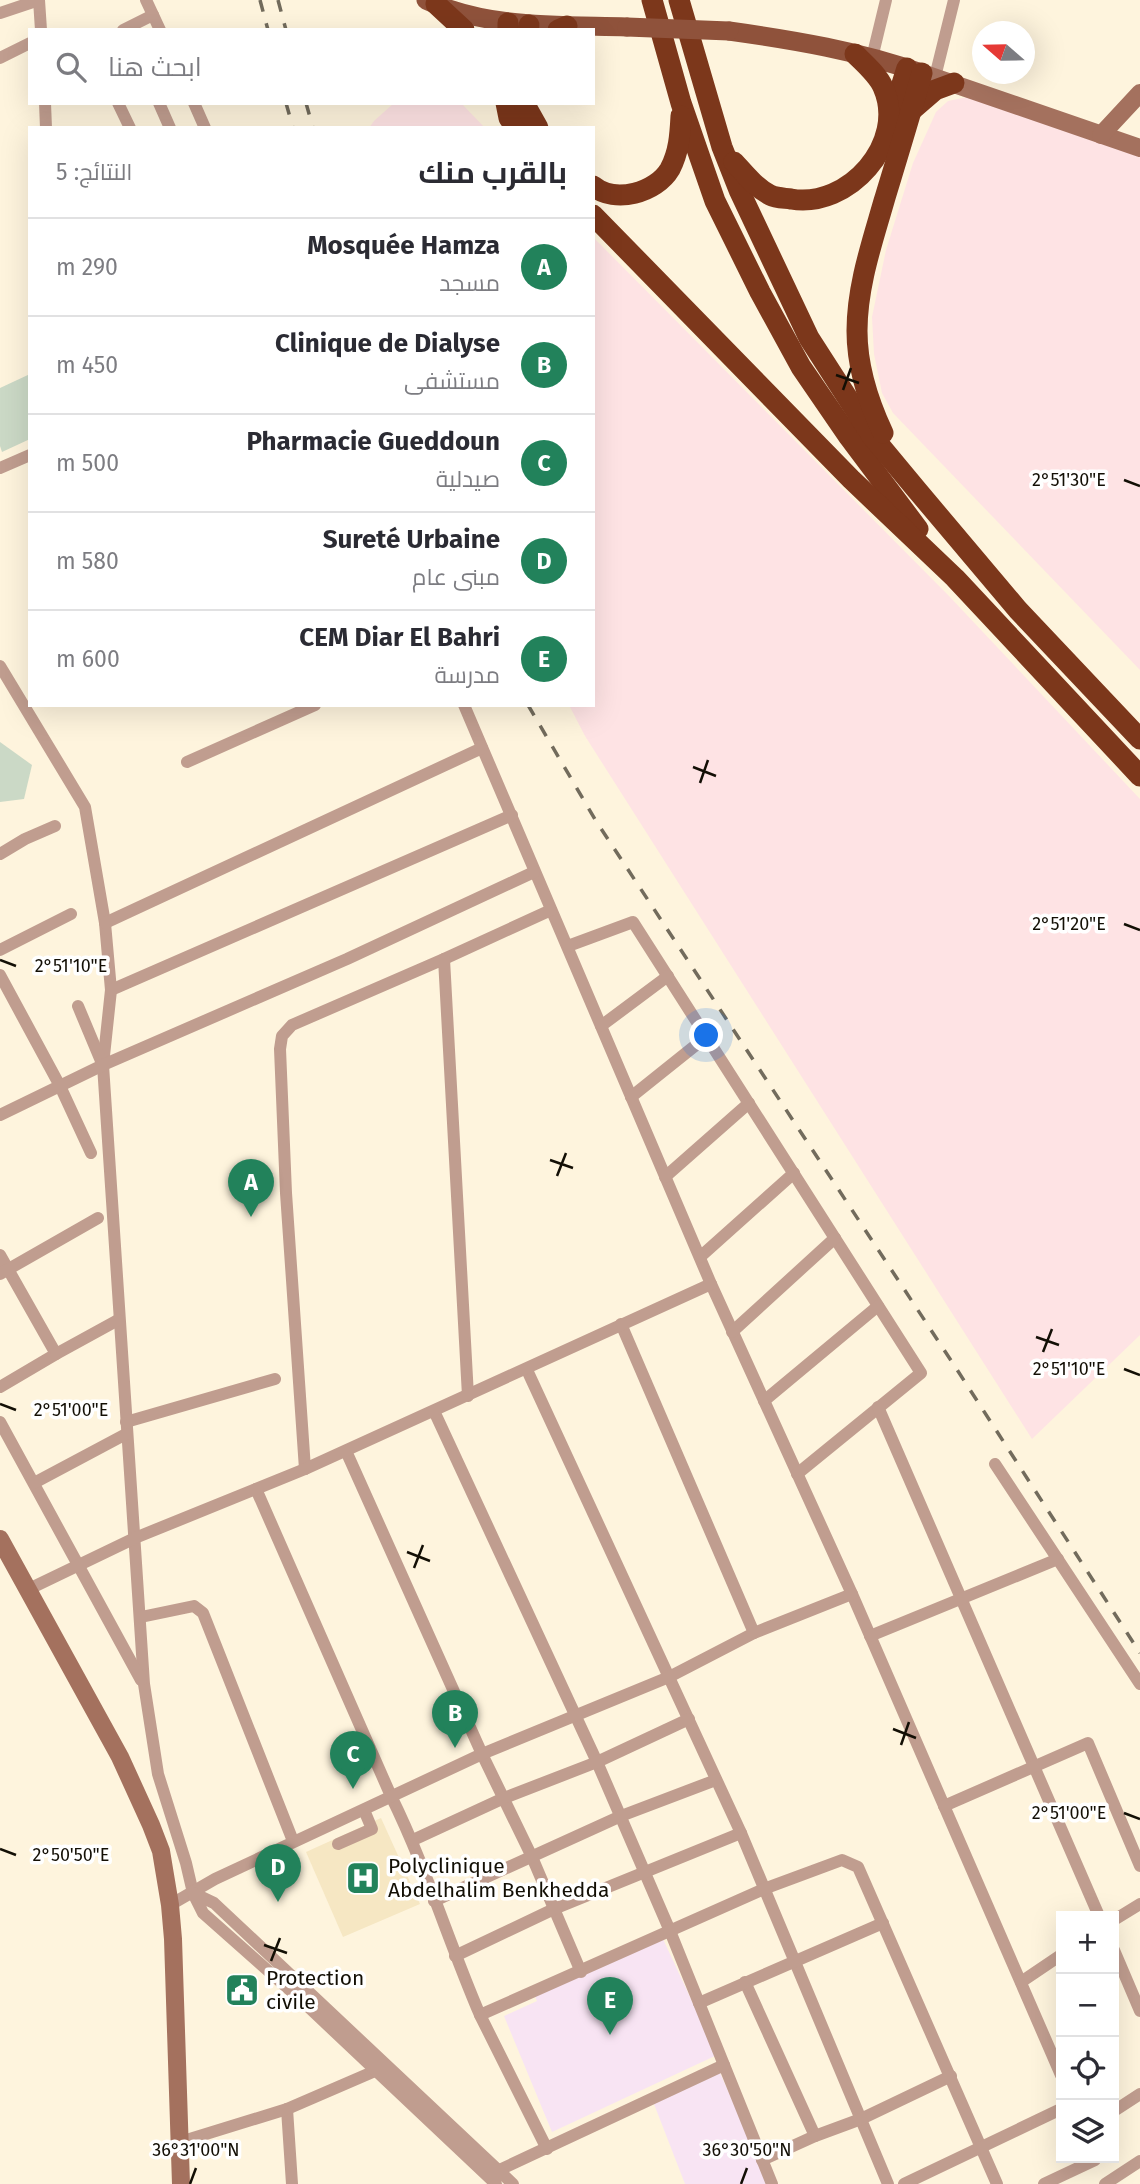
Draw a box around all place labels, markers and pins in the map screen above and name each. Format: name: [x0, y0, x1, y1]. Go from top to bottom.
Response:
pin: A: [228, 1159, 274, 1217]
pin: B: [432, 1690, 478, 1748]
pin: C: [330, 1731, 376, 1789]
pin: D: [255, 1844, 301, 1902]
place label: Polyclinique Abdelhalim Benkhedda: [388, 1853, 609, 1903]
hospital icon: Polyclinique Abdelhalim Benkhedda: [344, 1859, 382, 1897]
place label: Protection civile: [266, 1965, 364, 2015]
public building icon: Protection civile: [223, 1971, 261, 2009]
pin: E: [587, 1977, 633, 2035]

